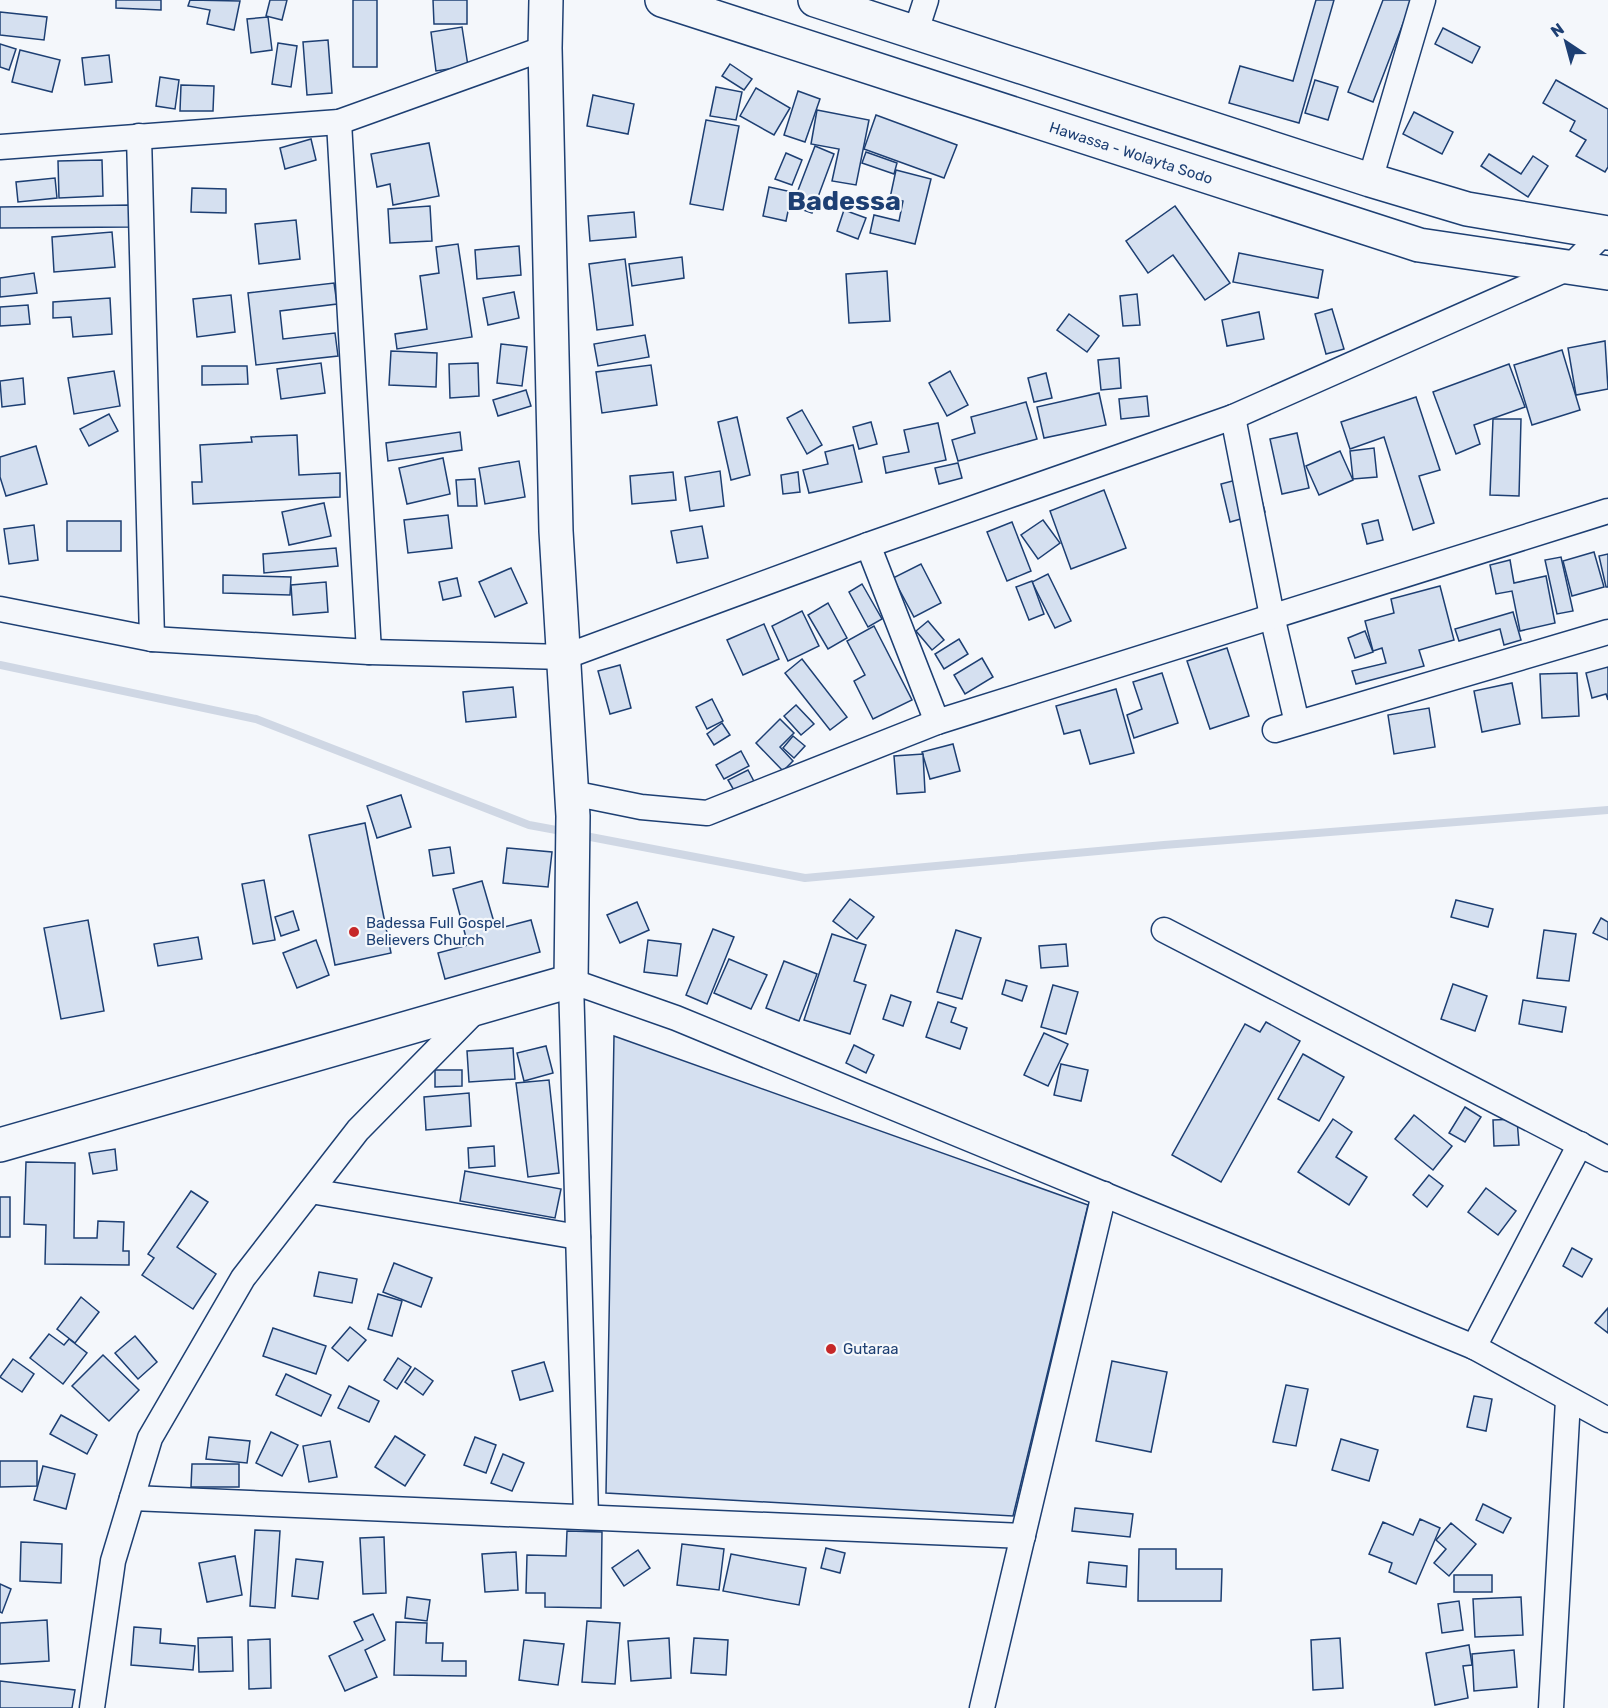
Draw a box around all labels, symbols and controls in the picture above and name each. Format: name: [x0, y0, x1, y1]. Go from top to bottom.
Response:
north arrow: [1536, 12, 1596, 72]
text: N: [1547, 19, 1568, 41]
street label: Hawassa - Wolayta Sodo: [1047, 118, 1215, 188]
district label: Badessa: [787, 185, 901, 217]
place label: Badessa Full Gospel Believers Church: [366, 914, 505, 949]
marker: Badessa Full Gospel Believers Church: [347, 925, 361, 939]
place label: Gutaraa: [843, 1340, 899, 1358]
marker: Gutaraa: [824, 1342, 838, 1356]

